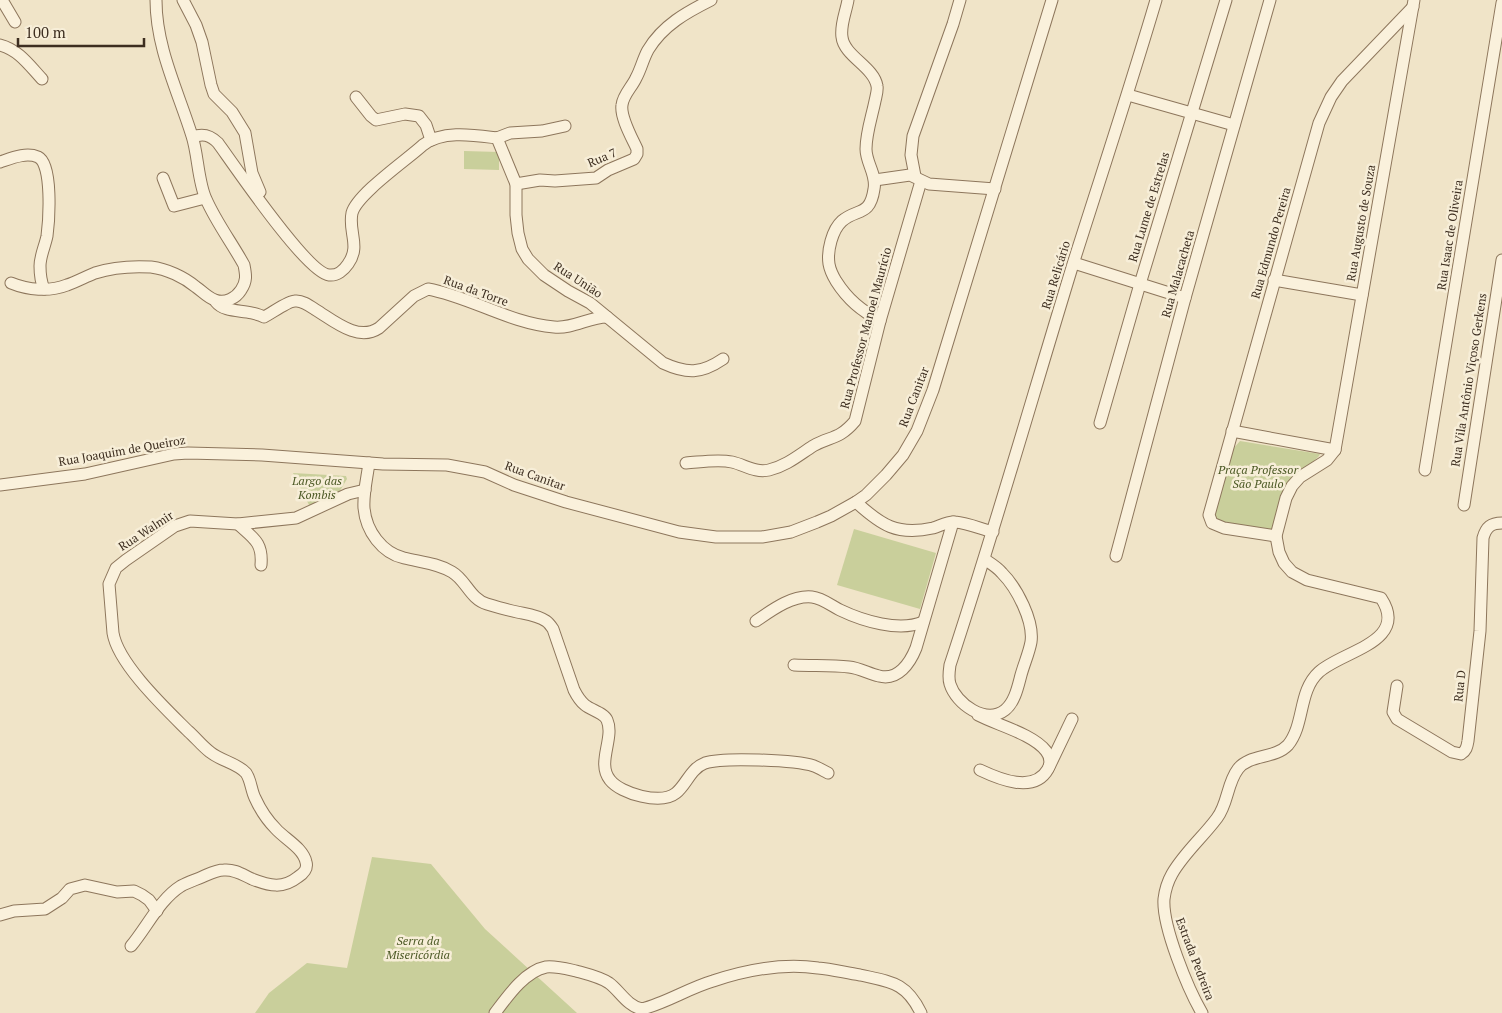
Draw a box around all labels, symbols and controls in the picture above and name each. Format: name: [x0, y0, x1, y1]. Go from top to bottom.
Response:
scale bar: [18, 15, 144, 47]
text: 100 m: [25, 22, 66, 42]
street label: Rua 7: [585, 145, 618, 170]
street label: Rua Lume de Estrelas: [1125, 150, 1172, 264]
street label: Rua Augusto de Souza: [1343, 163, 1378, 282]
street label: Rua Isaac de Oliveira: [1433, 179, 1466, 291]
street label: Rua Edmundo Pereira: [1247, 185, 1294, 300]
street label: Rua Malacacheta: [1158, 228, 1197, 319]
street label: Rua Relicário: [1038, 239, 1073, 311]
street label: Rua Professor Manoel Maurício: [837, 245, 894, 410]
street label: Rua União: [551, 258, 606, 301]
street label: Rua da Torre: [442, 272, 511, 309]
street label: Rua Vila Antônio Viçoso Gerkens: [1447, 292, 1490, 468]
street label: Rua Canitar: [895, 364, 932, 429]
street label: Rua Joaquim de Queiroz: [57, 432, 187, 469]
street label: Rua Canitar: [503, 458, 568, 494]
park label: Praça Professor São Paulo: [1217, 462, 1299, 491]
park label: Largo das Kombis: [291, 473, 342, 502]
street label: Rua Walmir: [116, 507, 176, 554]
street label: Rua D: [1450, 669, 1469, 703]
street label: Estrada Pedreira: [1173, 915, 1218, 1002]
park label: Serra da Misericórdia: [385, 933, 450, 962]

